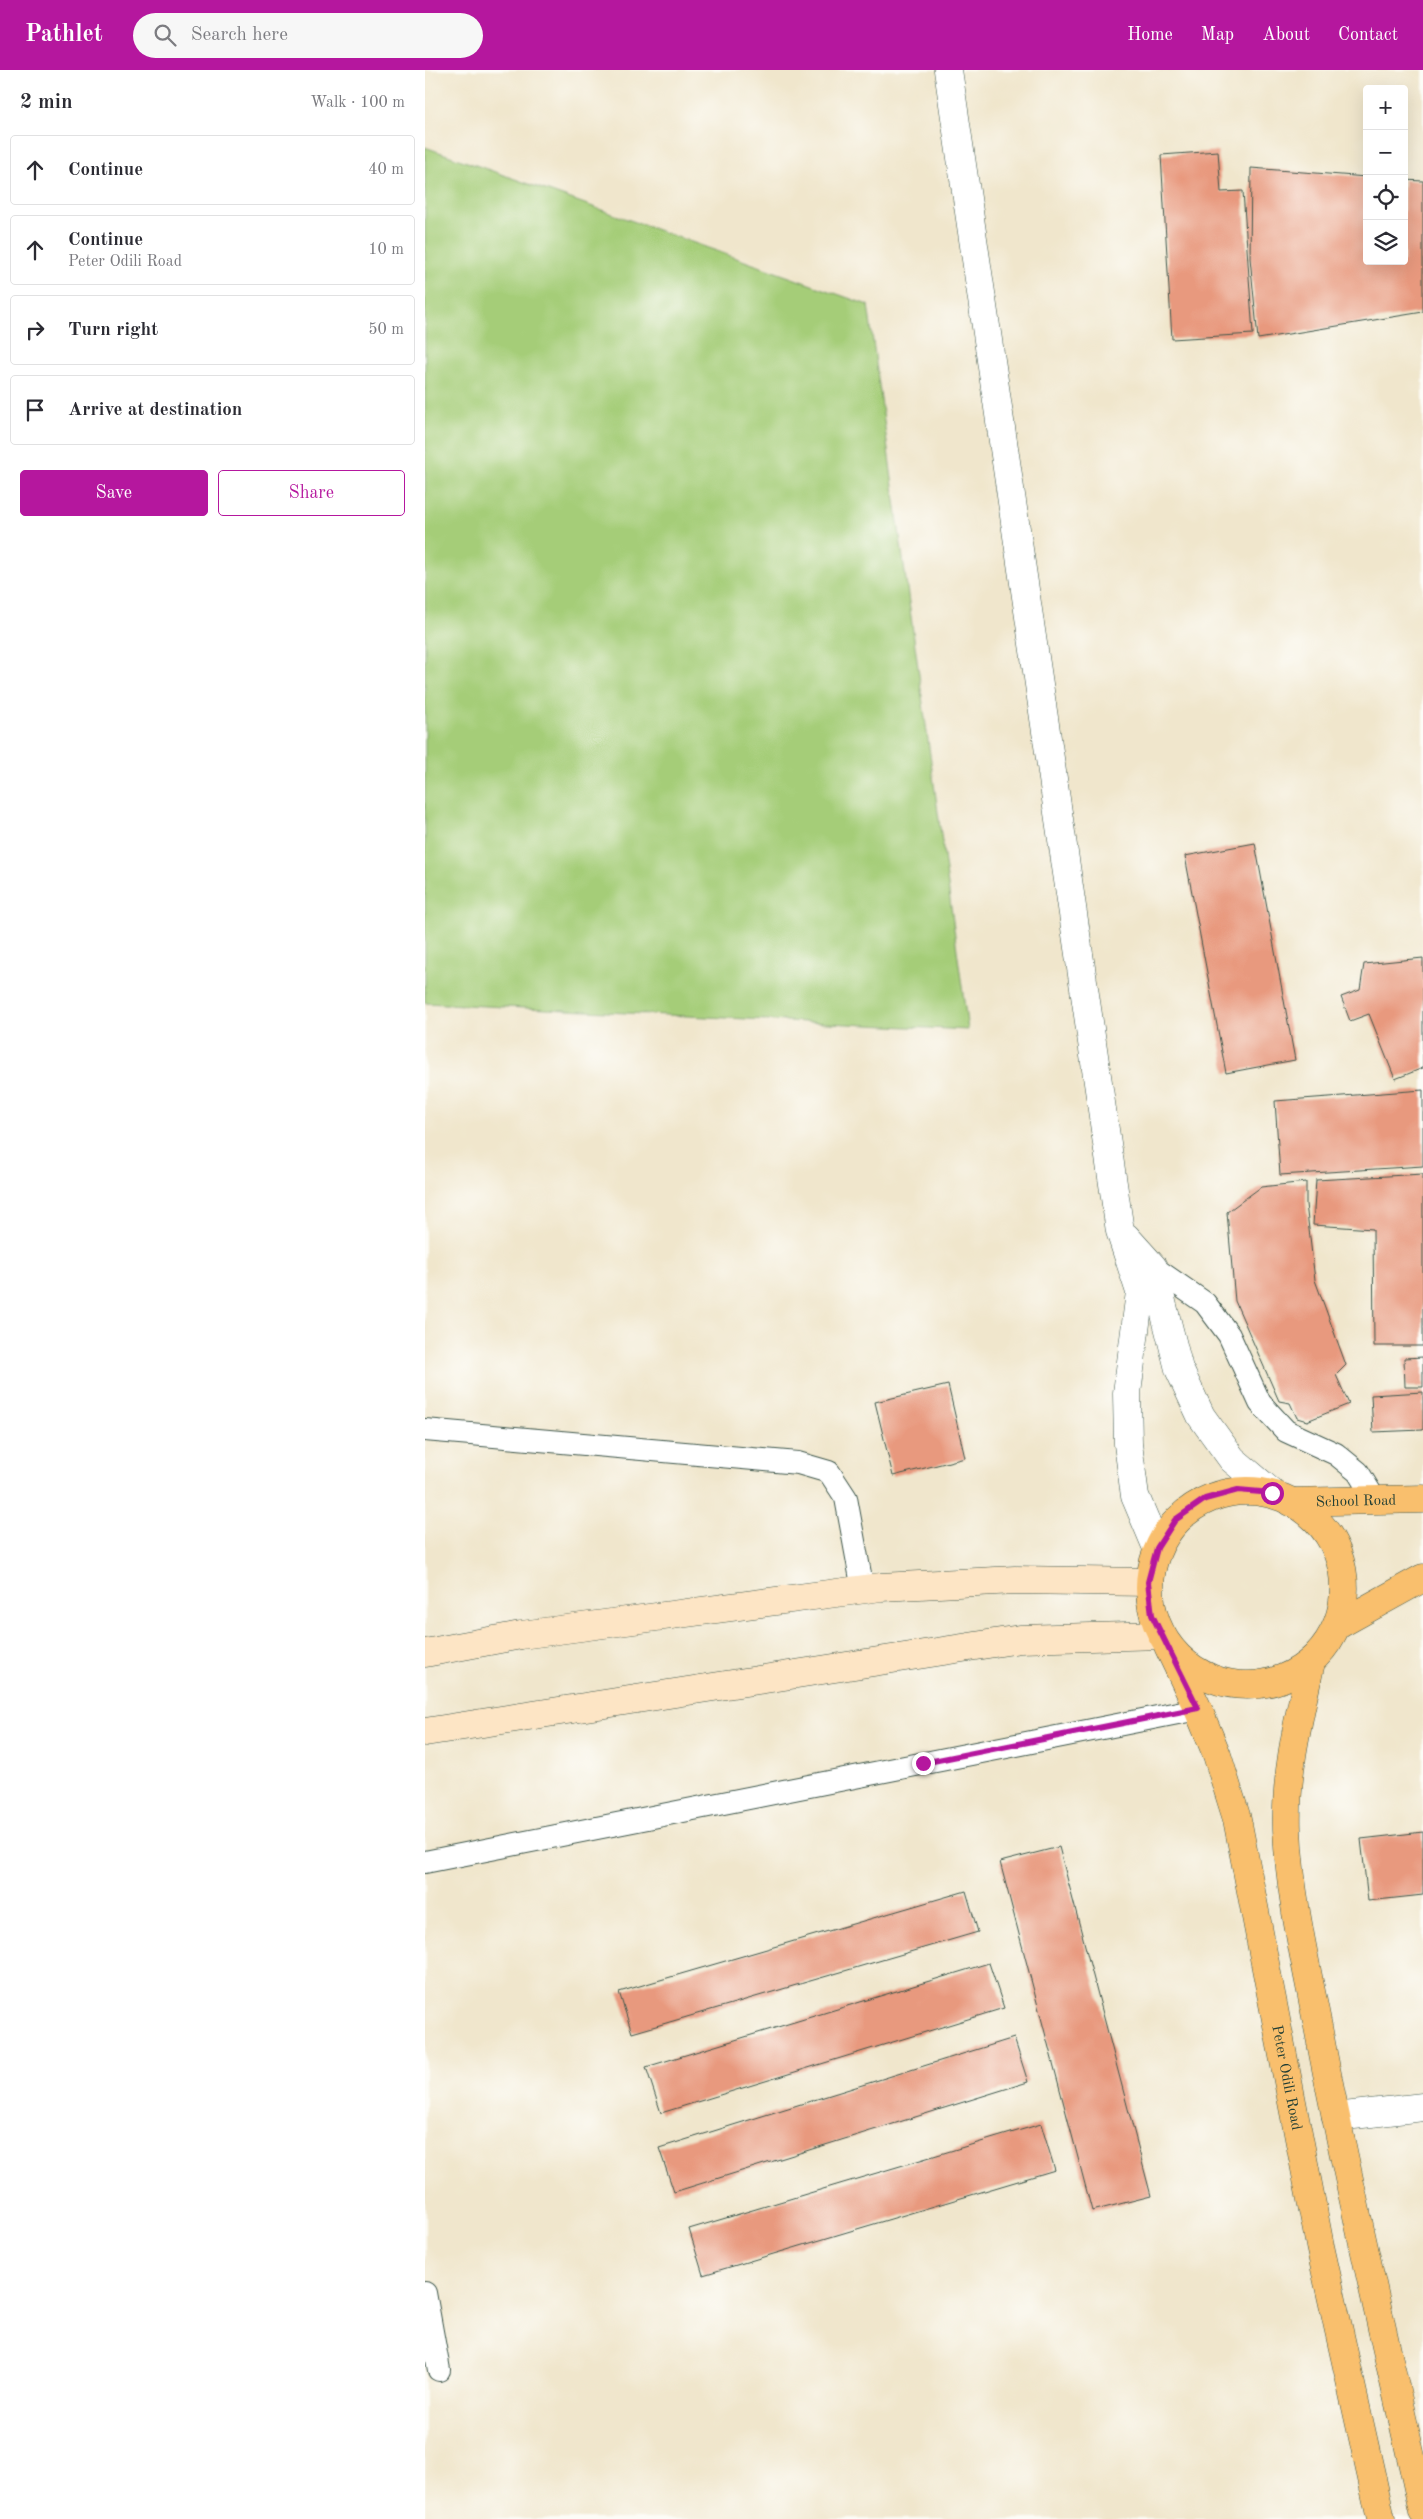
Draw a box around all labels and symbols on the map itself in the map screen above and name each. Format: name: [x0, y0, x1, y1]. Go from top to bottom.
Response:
route start: [1261, 1482, 1284, 1505]
street label: School Road: [1316, 1494, 1397, 1510]
route end: [912, 1752, 935, 1775]
street label: Peter Odili Road: [1268, 2024, 1303, 2132]

